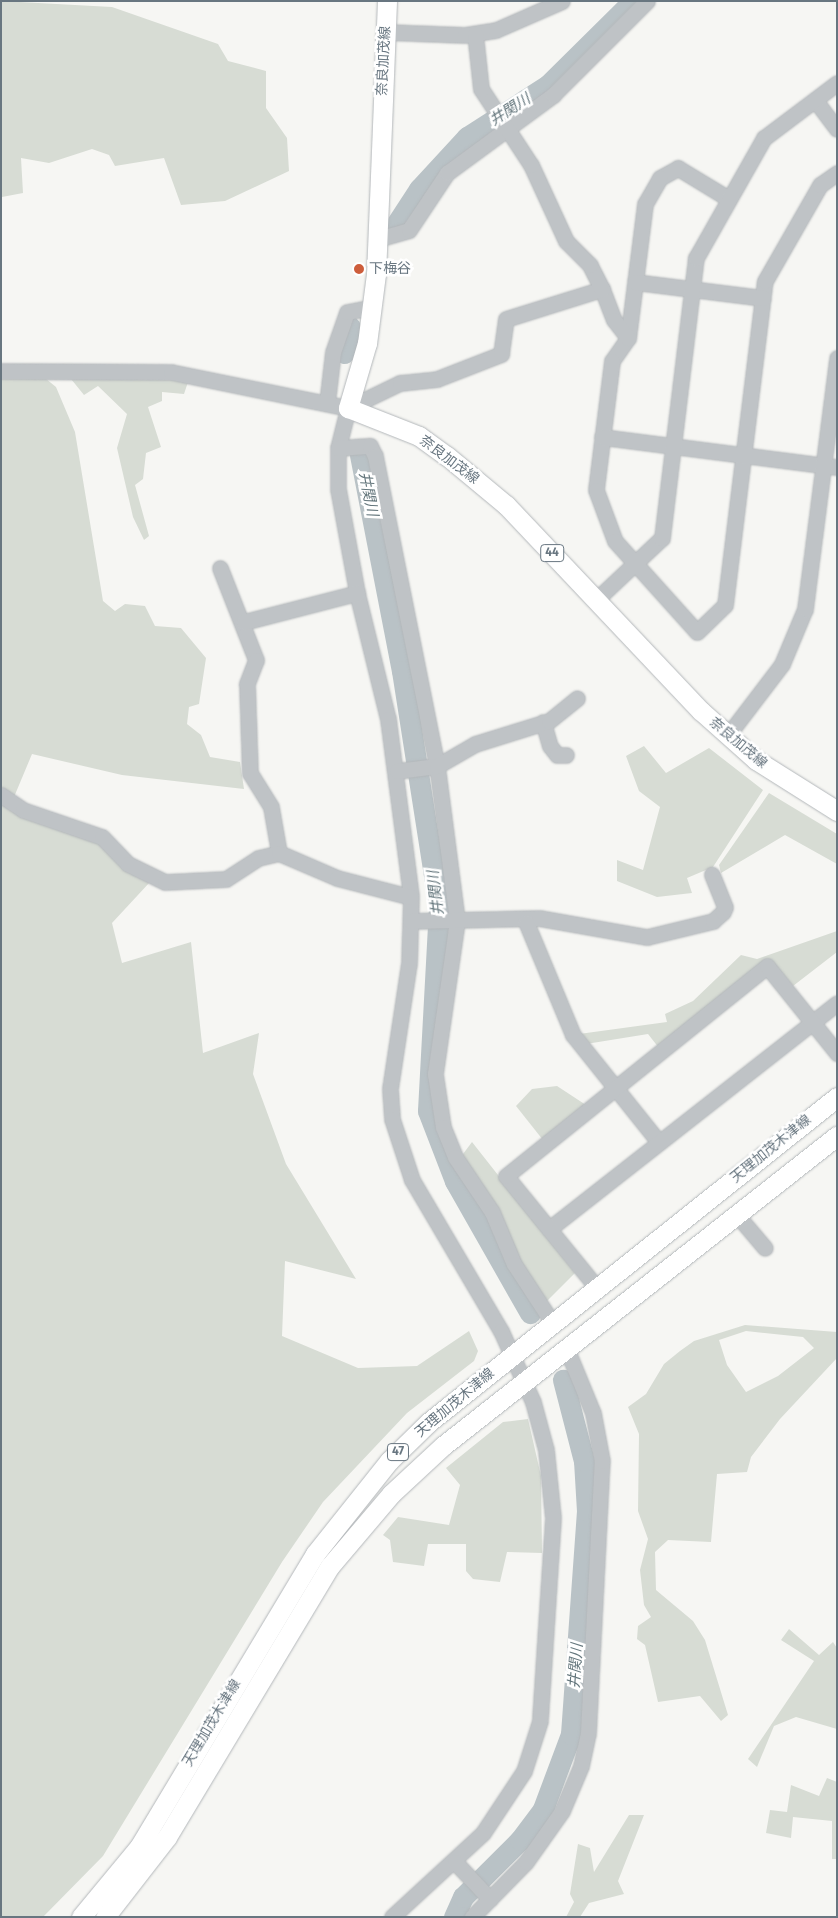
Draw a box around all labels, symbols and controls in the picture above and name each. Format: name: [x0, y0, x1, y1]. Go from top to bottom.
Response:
street label: 奈良加茂線: [374, 26, 394, 96]
water label: 井関川: [486, 90, 534, 130]
place label: 下梅谷: [369, 261, 411, 277]
marker: 下梅谷: [353, 263, 365, 275]
street label: 奈良加茂線: [416, 432, 482, 488]
water label: 井関川: [355, 470, 381, 518]
road number: 44: [540, 544, 564, 562]
street label: 奈良加茂線: [706, 714, 770, 772]
water label: 井関川: [424, 870, 448, 916]
street label: 天理加茂木津線: [728, 1112, 814, 1186]
street label: 天理加茂木津線: [412, 1365, 498, 1441]
road number: 47: [387, 1442, 409, 1461]
water label: 井関川: [565, 1643, 587, 1689]
street label: 天理加茂木津線: [180, 1677, 244, 1769]

